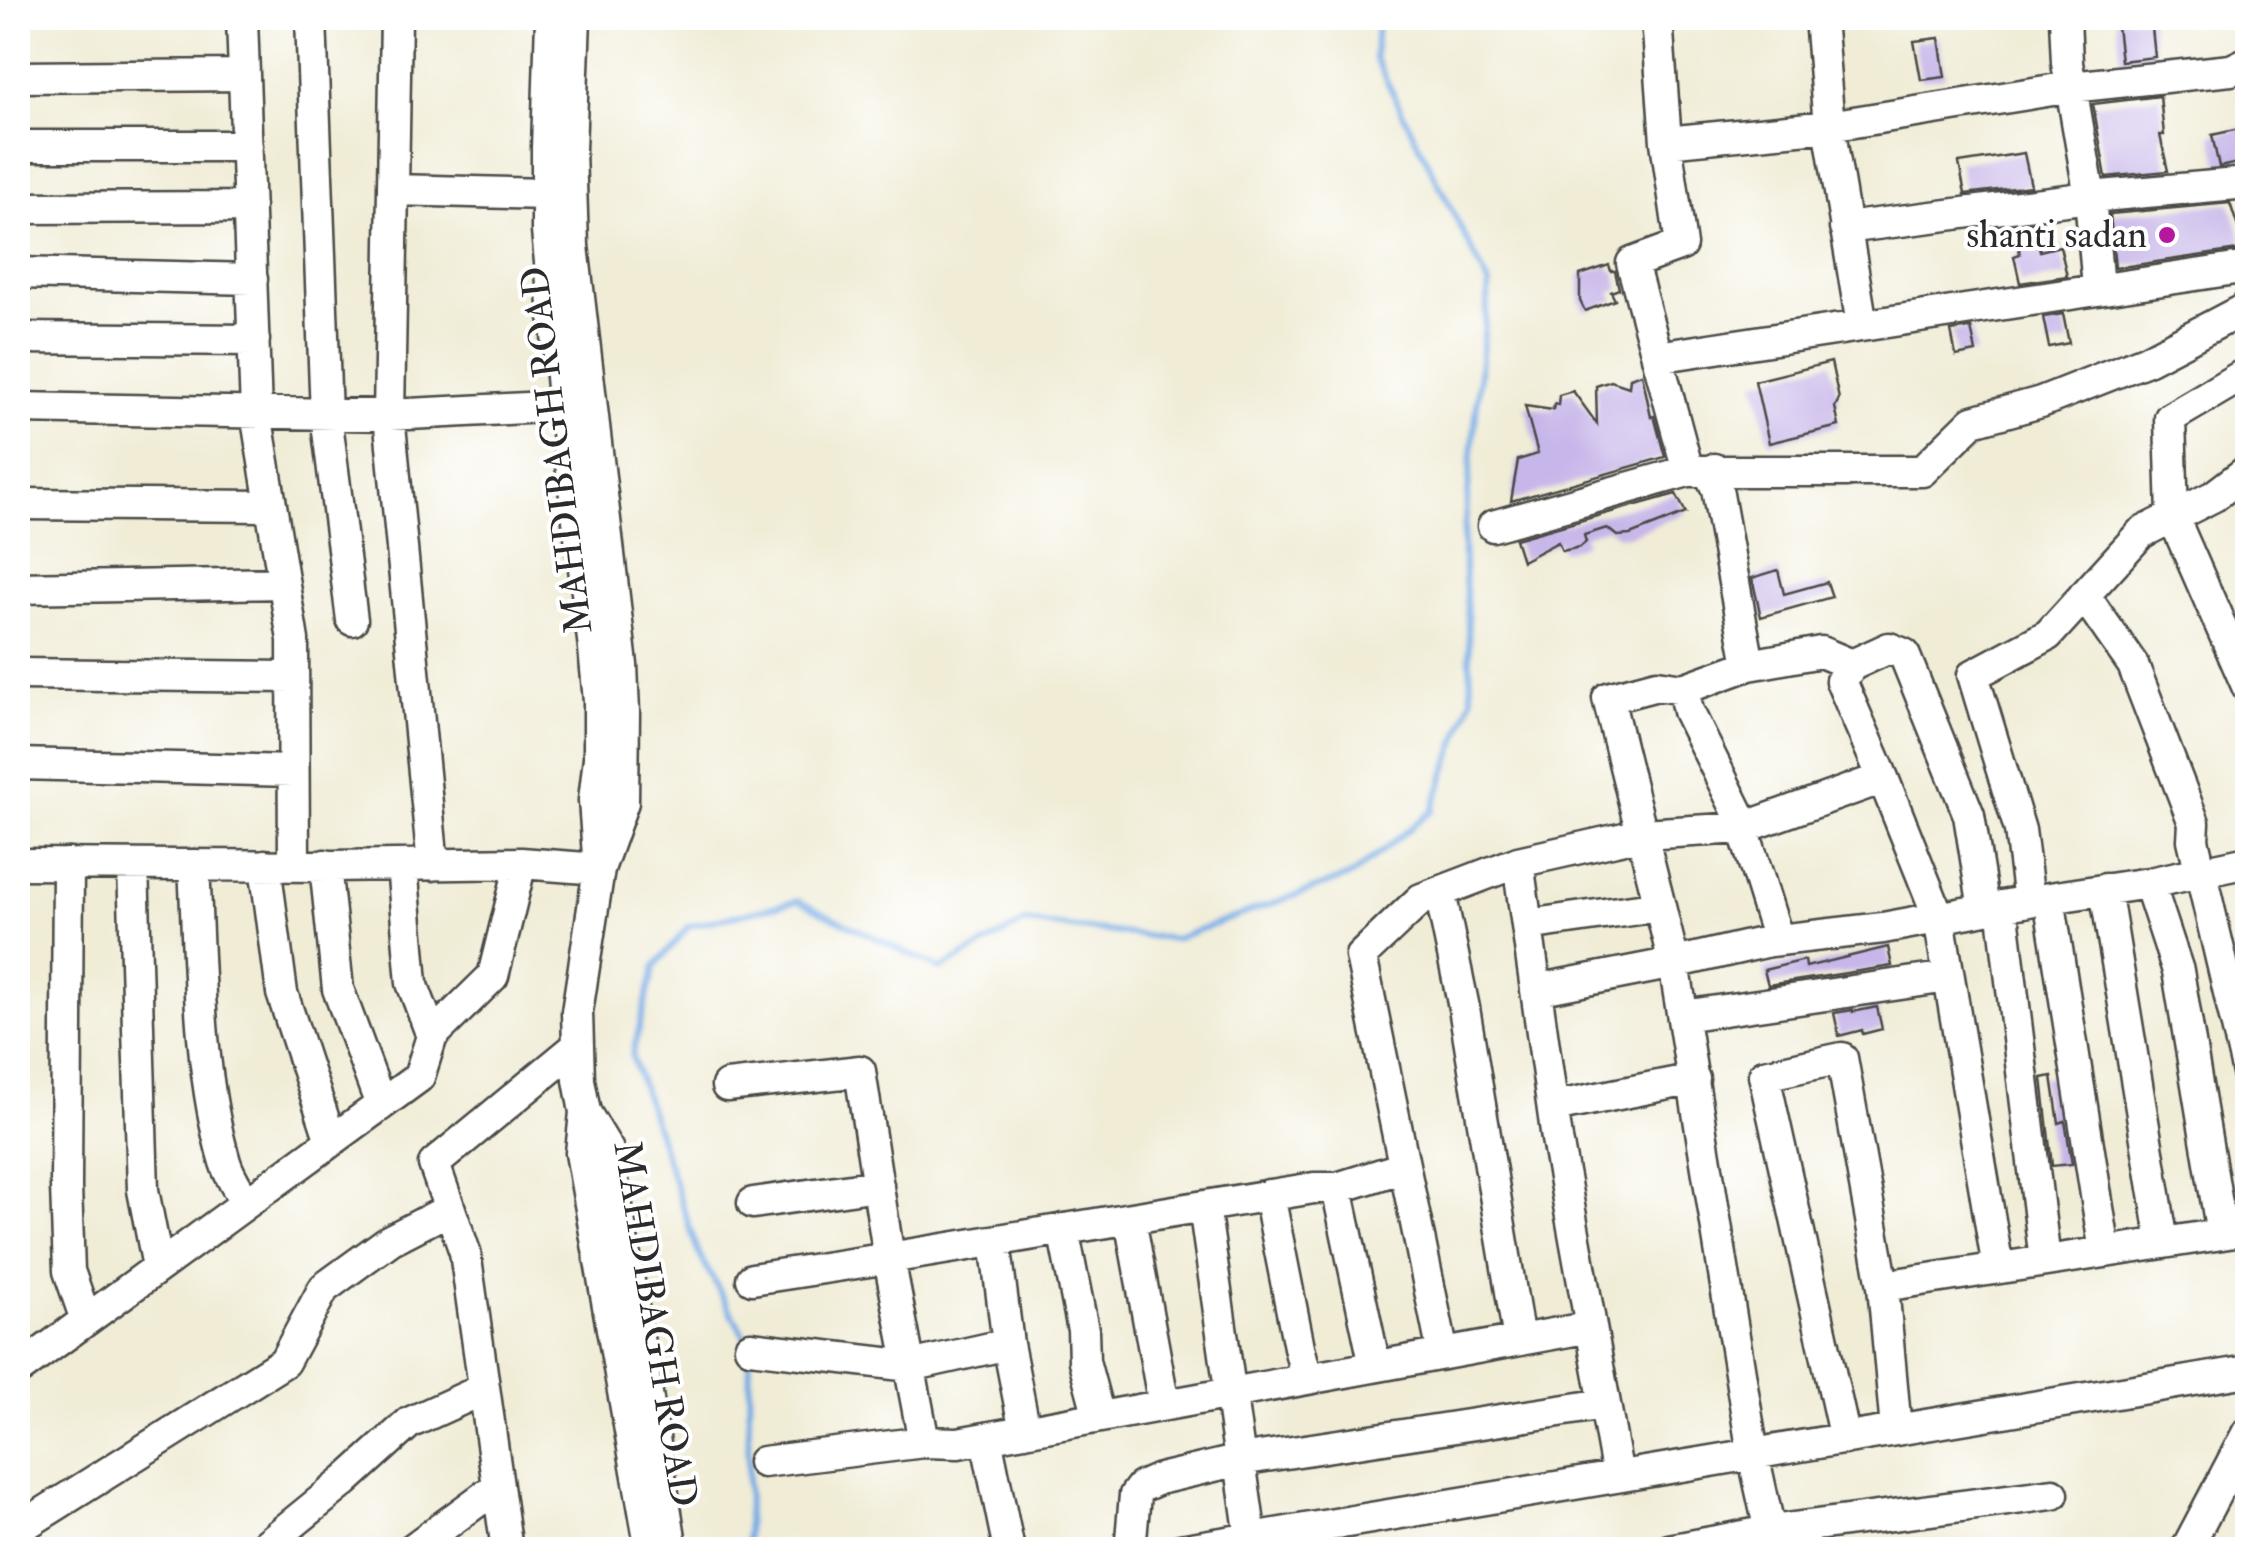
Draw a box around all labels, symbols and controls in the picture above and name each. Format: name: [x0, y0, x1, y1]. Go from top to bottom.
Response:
place label: shanti sadan: [1966, 211, 2147, 259]
marker: shanti sadan: [2156, 224, 2178, 246]
street label: MAHDIBAGH ROAD: [511, 264, 603, 636]
street label: MAHDIBAGH ROAD: [602, 1138, 708, 1510]

